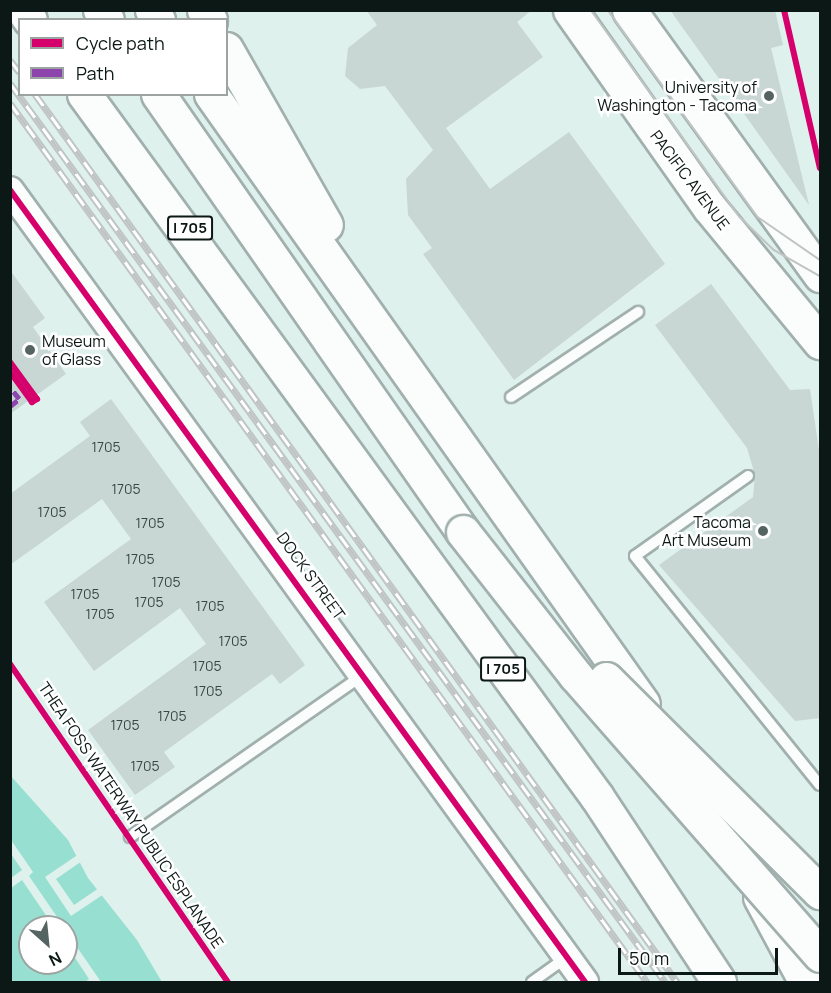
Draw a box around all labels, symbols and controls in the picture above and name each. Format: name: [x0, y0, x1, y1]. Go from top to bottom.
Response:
legend: [18, 18, 228, 96]
text: Cycle path: [76, 31, 165, 55]
text: Path: [76, 61, 114, 85]
place label: University of Washington - Tacoma: [597, 77, 757, 115]
marker: University of Washington - Tacoma: [762, 89, 776, 103]
street label: PACIFIC AVENUE: [646, 127, 734, 233]
road number: I 705: [166, 216, 214, 240]
place label: Museum of Glass: [42, 331, 106, 369]
marker: Museum of Glass: [23, 343, 37, 357]
house number: 1705: [91, 439, 121, 455]
house number: 1705: [111, 481, 141, 497]
house number: 1705: [37, 504, 67, 520]
place label: Tacoma Art Museum: [662, 512, 751, 550]
house number: 1705: [135, 515, 165, 531]
marker: Tacoma Art Museum: [756, 524, 770, 538]
street label: DOCK STREET: [273, 528, 349, 624]
house number: 1705: [125, 551, 155, 567]
house number: 1705: [151, 574, 181, 590]
house number: 1705: [70, 586, 100, 602]
house number: 1705: [134, 594, 164, 610]
house number: 1705: [195, 598, 225, 614]
house number: 1705: [85, 606, 115, 622]
house number: 1705: [218, 633, 248, 649]
road number: I 705: [479, 657, 527, 681]
house number: 1705: [192, 658, 222, 674]
street label: THEA FOSS WATERWAY PUBLIC ESPLANADE: [34, 678, 228, 952]
house number: 1705: [193, 683, 223, 699]
house number: 1705: [157, 708, 187, 724]
house number: 1705: [110, 717, 140, 733]
house number: 1705: [130, 758, 160, 774]
north arrow: [18, 915, 78, 975]
scale bar: [621, 936, 782, 974]
text: 50 m: [629, 946, 669, 970]
text: N: [45, 947, 65, 972]

